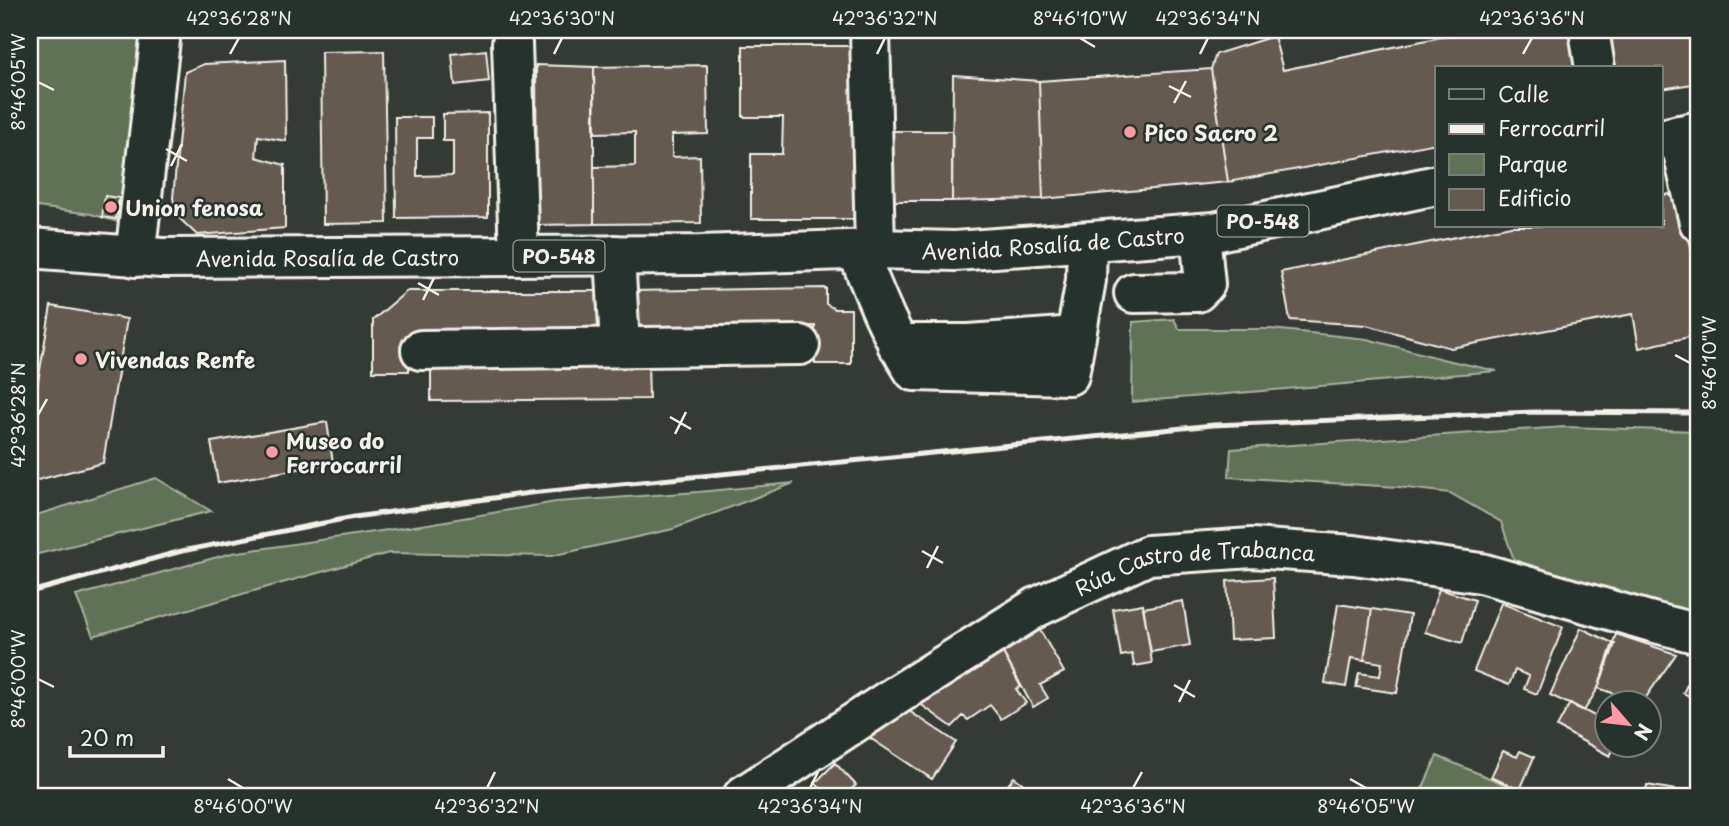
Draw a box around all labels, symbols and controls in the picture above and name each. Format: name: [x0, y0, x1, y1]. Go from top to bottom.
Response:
text: 42°36'28"N: [186, 4, 292, 31]
text: 42°36'30"N: [509, 4, 615, 31]
text: 42°36'32"N: [832, 4, 938, 31]
text: 8°46'10"W: [1033, 4, 1128, 31]
text: 42°36'34"N: [1155, 4, 1261, 31]
text: 42°36'36"N: [1479, 4, 1585, 31]
text: 8°46'05"W: [4, 33, 31, 131]
legend: [1435, 66, 1662, 228]
text: Calle: [1498, 77, 1549, 109]
text: Ferrocarril: [1498, 111, 1605, 143]
place label: Pico Sacro 2: [1144, 116, 1278, 148]
marker: Pico Sacro 2: [1122, 124, 1138, 140]
text: Parque: [1498, 147, 1568, 179]
text: Edificio: [1498, 181, 1571, 213]
place label: Union fenosa: [125, 191, 263, 223]
marker: Union fenosa: [103, 199, 119, 215]
road number: PO-548: [1218, 206, 1308, 236]
street label: Avenida Rosalía de Castro: [922, 218, 1186, 267]
street label: Avenida Rosalía de Castro: [196, 240, 459, 274]
road number: PO-548: [514, 240, 604, 272]
text: 8°46'10"W: [1695, 315, 1722, 410]
place label: Vivendas Renfe: [95, 343, 255, 375]
marker: Vivendas Renfe: [73, 351, 89, 367]
text: 42°36'28"N: [4, 362, 31, 468]
place label: Museo do Ferrocarril: [286, 424, 402, 480]
marker: Museo do Ferrocarril: [264, 444, 280, 460]
street label: Rúa Castro de Trabanca: [1069, 532, 1316, 603]
text: 8°46'00"W: [4, 629, 31, 729]
north arrow: [1592, 690, 1662, 760]
scale bar: [70, 714, 163, 758]
text: N: [1628, 719, 1660, 746]
text: 20 m: [80, 721, 134, 753]
text: 8°46'00"W: [193, 792, 293, 819]
text: 42°36'32"N: [434, 792, 540, 819]
text: 42°36'34"N: [757, 792, 863, 819]
text: 42°36'36"N: [1080, 792, 1186, 819]
text: 8°46'05"W: [1317, 792, 1415, 819]

